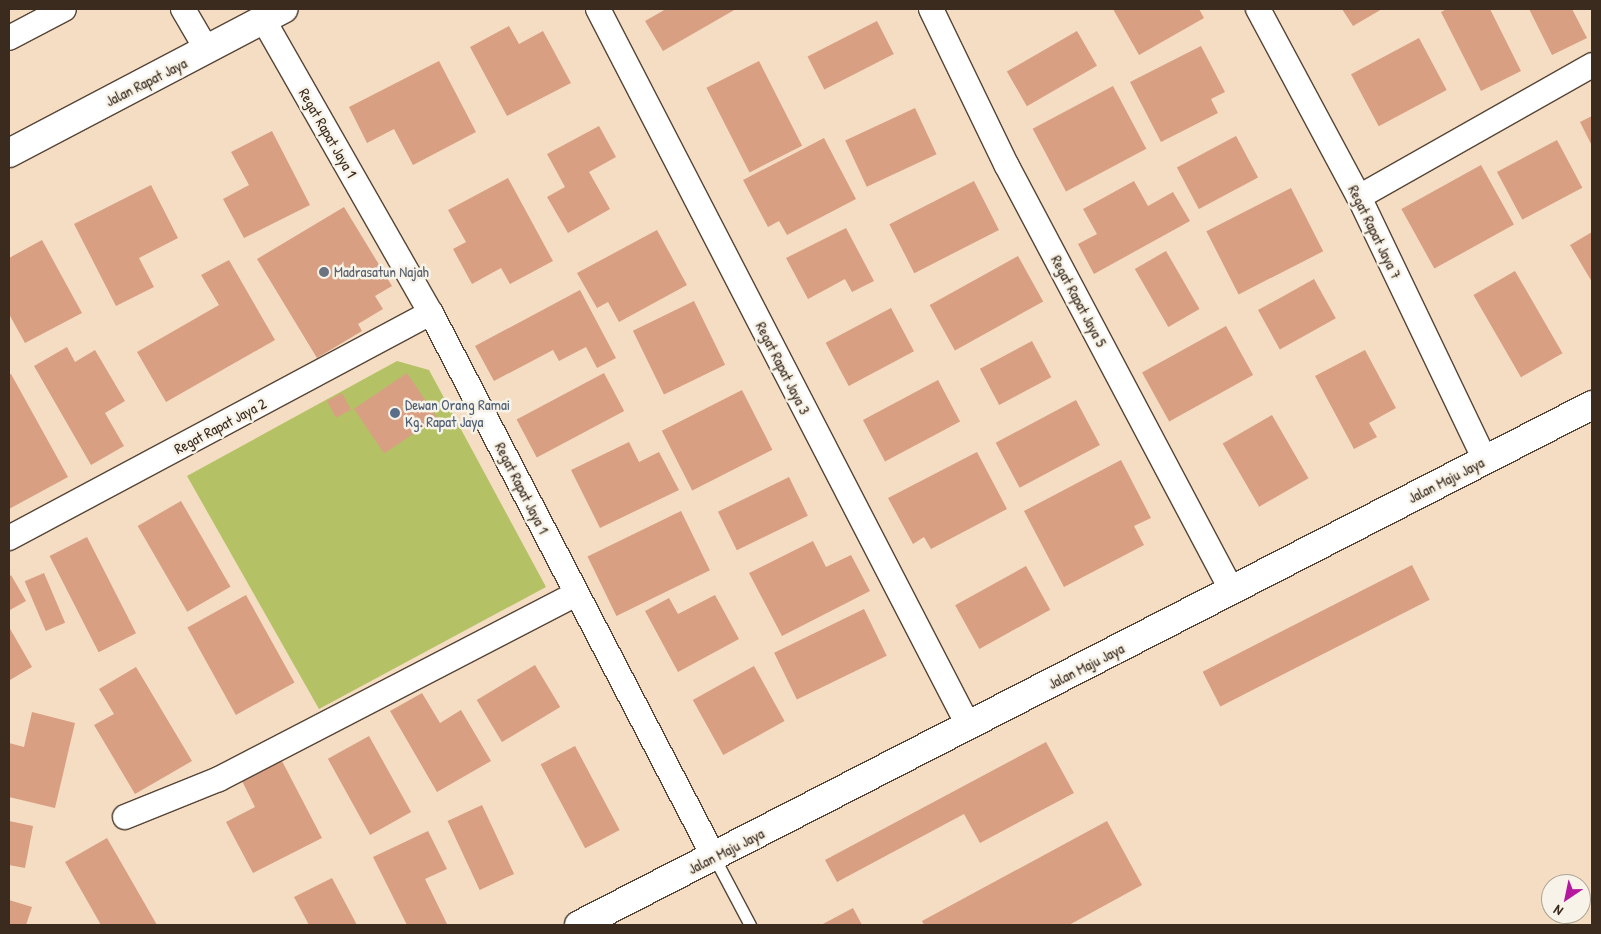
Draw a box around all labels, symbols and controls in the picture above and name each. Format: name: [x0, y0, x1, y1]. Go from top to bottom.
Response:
street label: Jalan Rapat Jaya: [102, 54, 190, 110]
street label: Regat Rapat Jaya 1: [295, 85, 361, 181]
street label: Regat Rapat Jaya 7: [1345, 182, 1405, 282]
street label: Regat Rapat Jaya 5: [1047, 252, 1111, 350]
place label: Madrasatun Najah: [334, 263, 429, 281]
marker: Madrasatun Najah: [318, 266, 330, 278]
street label: Regat Rapat Jaya 3: [752, 319, 814, 417]
street label: Regat Rapat Jaya 2: [171, 394, 269, 458]
place label: Dewan Orang Ramai Kg. Rapat Jaya: [405, 395, 510, 430]
marker: Dewan Orang Ramai Kg. Rapat Jaya: [389, 407, 401, 419]
street label: Regat Rapat Jaya 1: [491, 439, 553, 537]
street label: Jalan Maju Jaya: [1405, 453, 1487, 507]
street label: Jalan Maju Jaya: [1045, 639, 1127, 693]
street label: Jalan Maju Jaya: [685, 824, 767, 878]
north arrow: [1541, 874, 1591, 924]
text: N: [1549, 901, 1566, 921]

